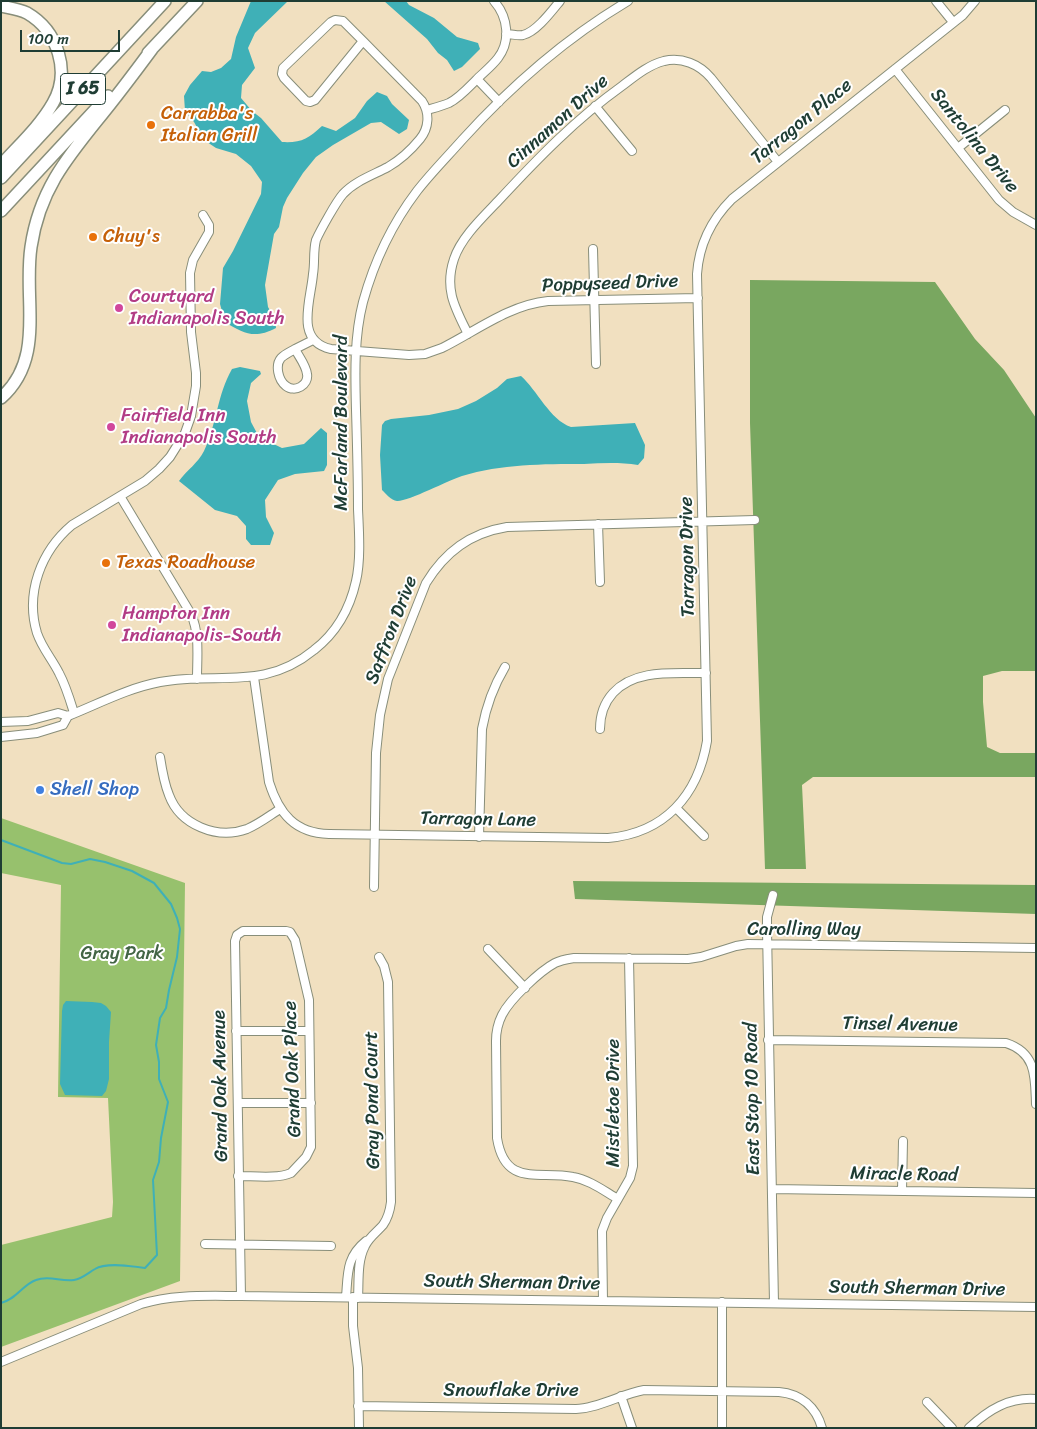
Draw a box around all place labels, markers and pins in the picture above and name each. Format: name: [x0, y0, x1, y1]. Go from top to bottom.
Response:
place label: Carrabba's Italian Grill: [161, 103, 258, 147]
marker: Carrabba's Italian Grill: [145, 119, 157, 131]
place label: Chuy's: [103, 226, 160, 248]
marker: Chuy's: [87, 231, 99, 243]
place label: Courtyard Indianapolis South: [129, 286, 285, 330]
marker: Courtyard Indianapolis South: [113, 302, 125, 314]
place label: Fairfield Inn Indianapolis South: [121, 405, 277, 449]
marker: Fairfield Inn Indianapolis South: [105, 421, 117, 433]
place label: Texas Roadhouse: [116, 552, 255, 574]
marker: Texas Roadhouse: [100, 557, 112, 569]
place label: Hampton Inn Indianapolis-South: [122, 603, 281, 647]
marker: Hampton Inn Indianapolis-South: [106, 619, 118, 631]
place label: Shell Shop: [50, 779, 139, 801]
marker: Shell Shop: [34, 784, 46, 796]

